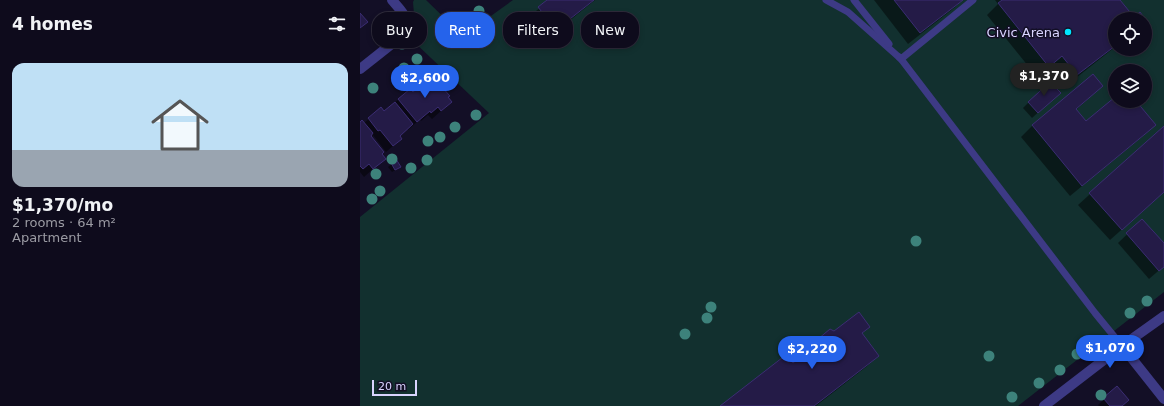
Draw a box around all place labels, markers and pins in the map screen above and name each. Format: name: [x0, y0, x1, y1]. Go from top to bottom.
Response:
place label: Civic Arena: [987, 25, 1060, 40]
marker: Civic Arena: [1063, 27, 1073, 37]
pin: $1,370: [1011, 63, 1077, 97]
pin: $2,600: [392, 65, 458, 99]
pin: $1,070: [1077, 335, 1143, 369]
pin: $2,220: [779, 336, 845, 370]

